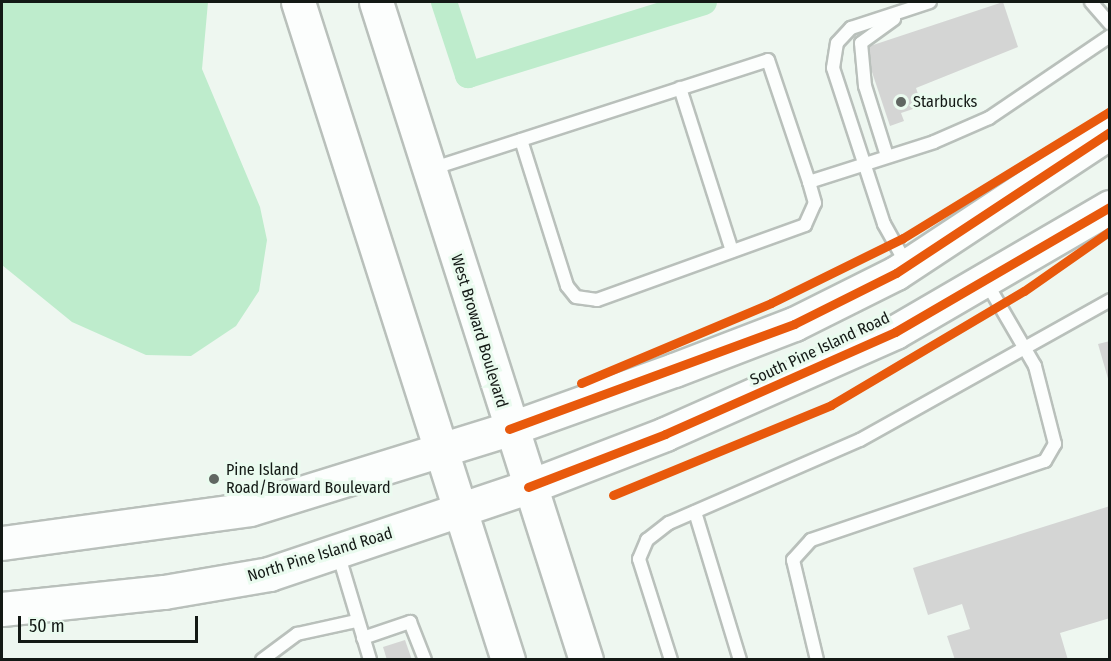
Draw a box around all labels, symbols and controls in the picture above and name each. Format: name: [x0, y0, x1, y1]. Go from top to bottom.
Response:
place label: Starbucks: [913, 92, 977, 112]
marker: Starbucks: [894, 95, 908, 109]
street label: West Broward Boulevard: [447, 252, 511, 410]
street label: South Pine Island Road: [747, 308, 893, 390]
place label: Pine Island Road/Broward Boulevard: [226, 460, 391, 498]
marker: Pine Island Road/Broward Boulevard: [207, 472, 221, 486]
street label: North Pine Island Road: [245, 524, 395, 586]
scale bar: [21, 604, 201, 642]
text: 50 m: [29, 615, 65, 637]

